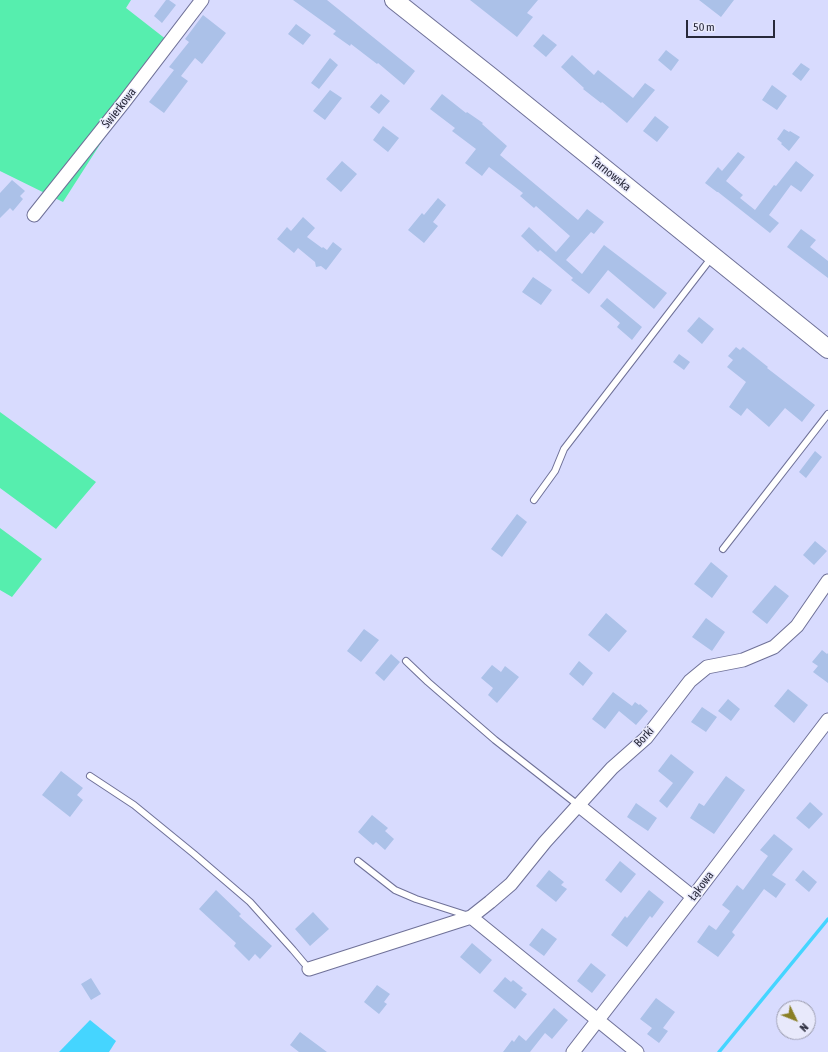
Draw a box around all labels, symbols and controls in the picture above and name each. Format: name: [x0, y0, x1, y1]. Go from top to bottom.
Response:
scale bar: [688, 12, 777, 38]
text: 50 m: [693, 20, 715, 34]
street label: Świerkowa: [99, 85, 139, 131]
street label: Tarnowska: [588, 154, 634, 194]
street label: Borki: [631, 724, 657, 750]
street label: Łąkowa: [685, 868, 717, 904]
north arrow: [776, 1000, 816, 1040]
text: N: [797, 1021, 811, 1034]

